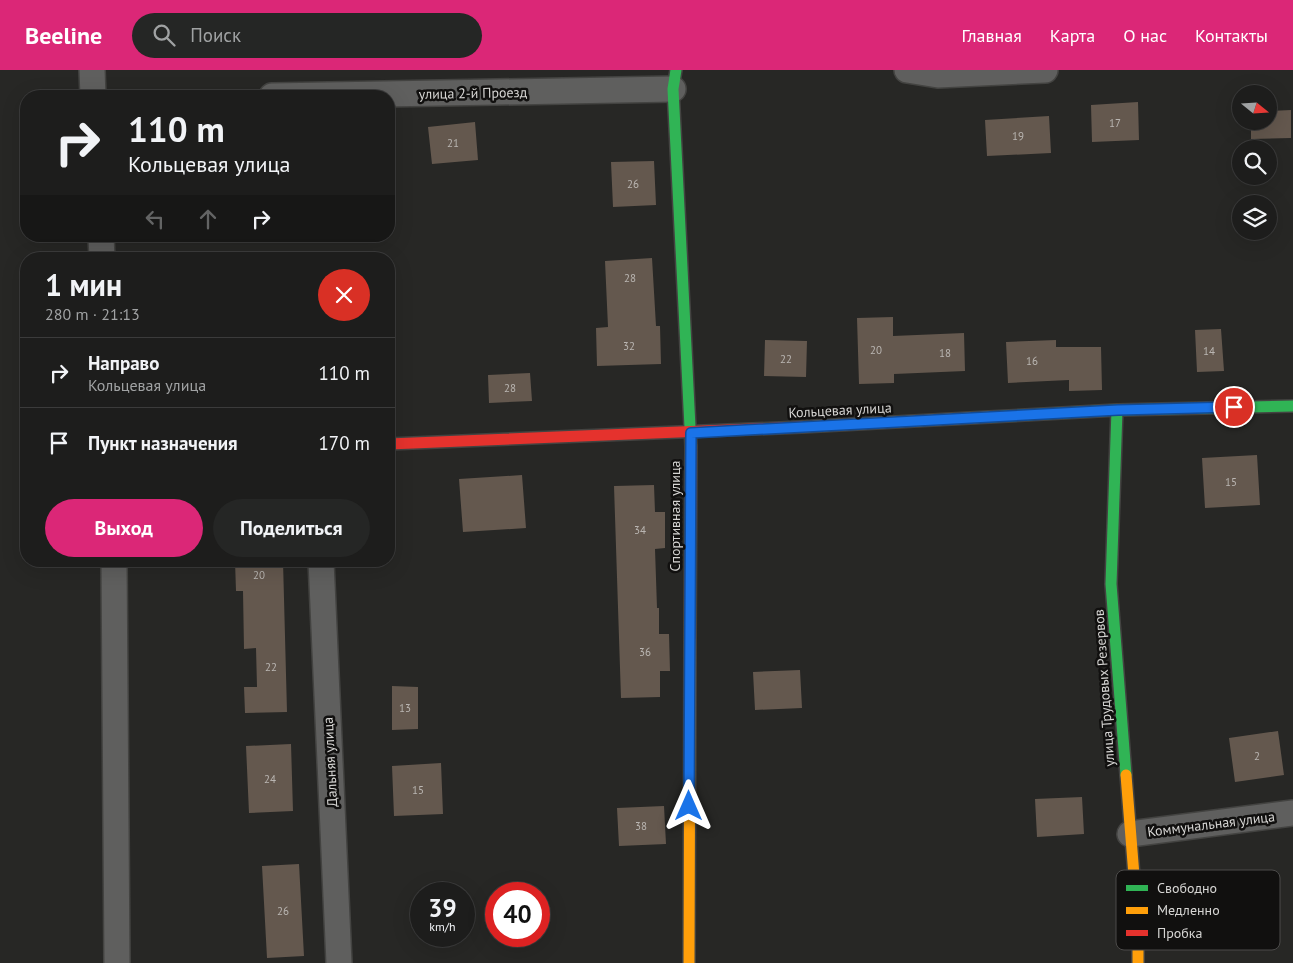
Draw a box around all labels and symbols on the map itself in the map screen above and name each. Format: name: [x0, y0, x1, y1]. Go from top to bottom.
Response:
street label: улица 2-й Проезд: [419, 83, 528, 103]
north arrow: [1232, 85, 1278, 130]
house number: 17: [1109, 116, 1121, 130]
house number: 19: [1012, 129, 1024, 143]
house number: 21: [447, 136, 459, 150]
house number: 26: [627, 177, 639, 191]
house number: 28: [624, 271, 636, 285]
house number: 32: [623, 339, 635, 353]
house number: 20: [870, 343, 882, 357]
house number: 14: [1203, 344, 1215, 358]
house number: 18: [939, 346, 951, 360]
house number: 22: [780, 352, 792, 366]
house number: 16: [1026, 354, 1038, 368]
house number: 28: [504, 381, 516, 395]
pin: [1213, 386, 1255, 428]
street label: Кольцевая улица: [788, 398, 892, 422]
street label: Спортивная улица: [666, 460, 684, 572]
house number: 15: [1225, 475, 1237, 489]
house number: 34: [634, 523, 646, 537]
house number: 20: [253, 568, 265, 582]
street label: улица Трудовых Резервов: [1090, 609, 1118, 767]
house number: 36: [639, 645, 651, 659]
house number: 22: [265, 660, 277, 674]
house number: 13: [399, 701, 411, 715]
street label: Дальняя улица: [319, 716, 341, 807]
house number: 2: [1254, 749, 1260, 763]
house number: 24: [264, 772, 276, 786]
position arrow: [662, 779, 714, 831]
house number: 15: [412, 783, 424, 797]
street label: Коммунальная улица: [1146, 807, 1276, 841]
house number: 38: [635, 819, 647, 833]
legend: [1116, 870, 1280, 950]
text: Свободно: [1157, 879, 1217, 897]
speed limit sign: 40: [485, 882, 550, 947]
text: Медленно: [1157, 901, 1220, 919]
house number: 26: [277, 904, 289, 918]
text: Пробка: [1157, 924, 1202, 942]

